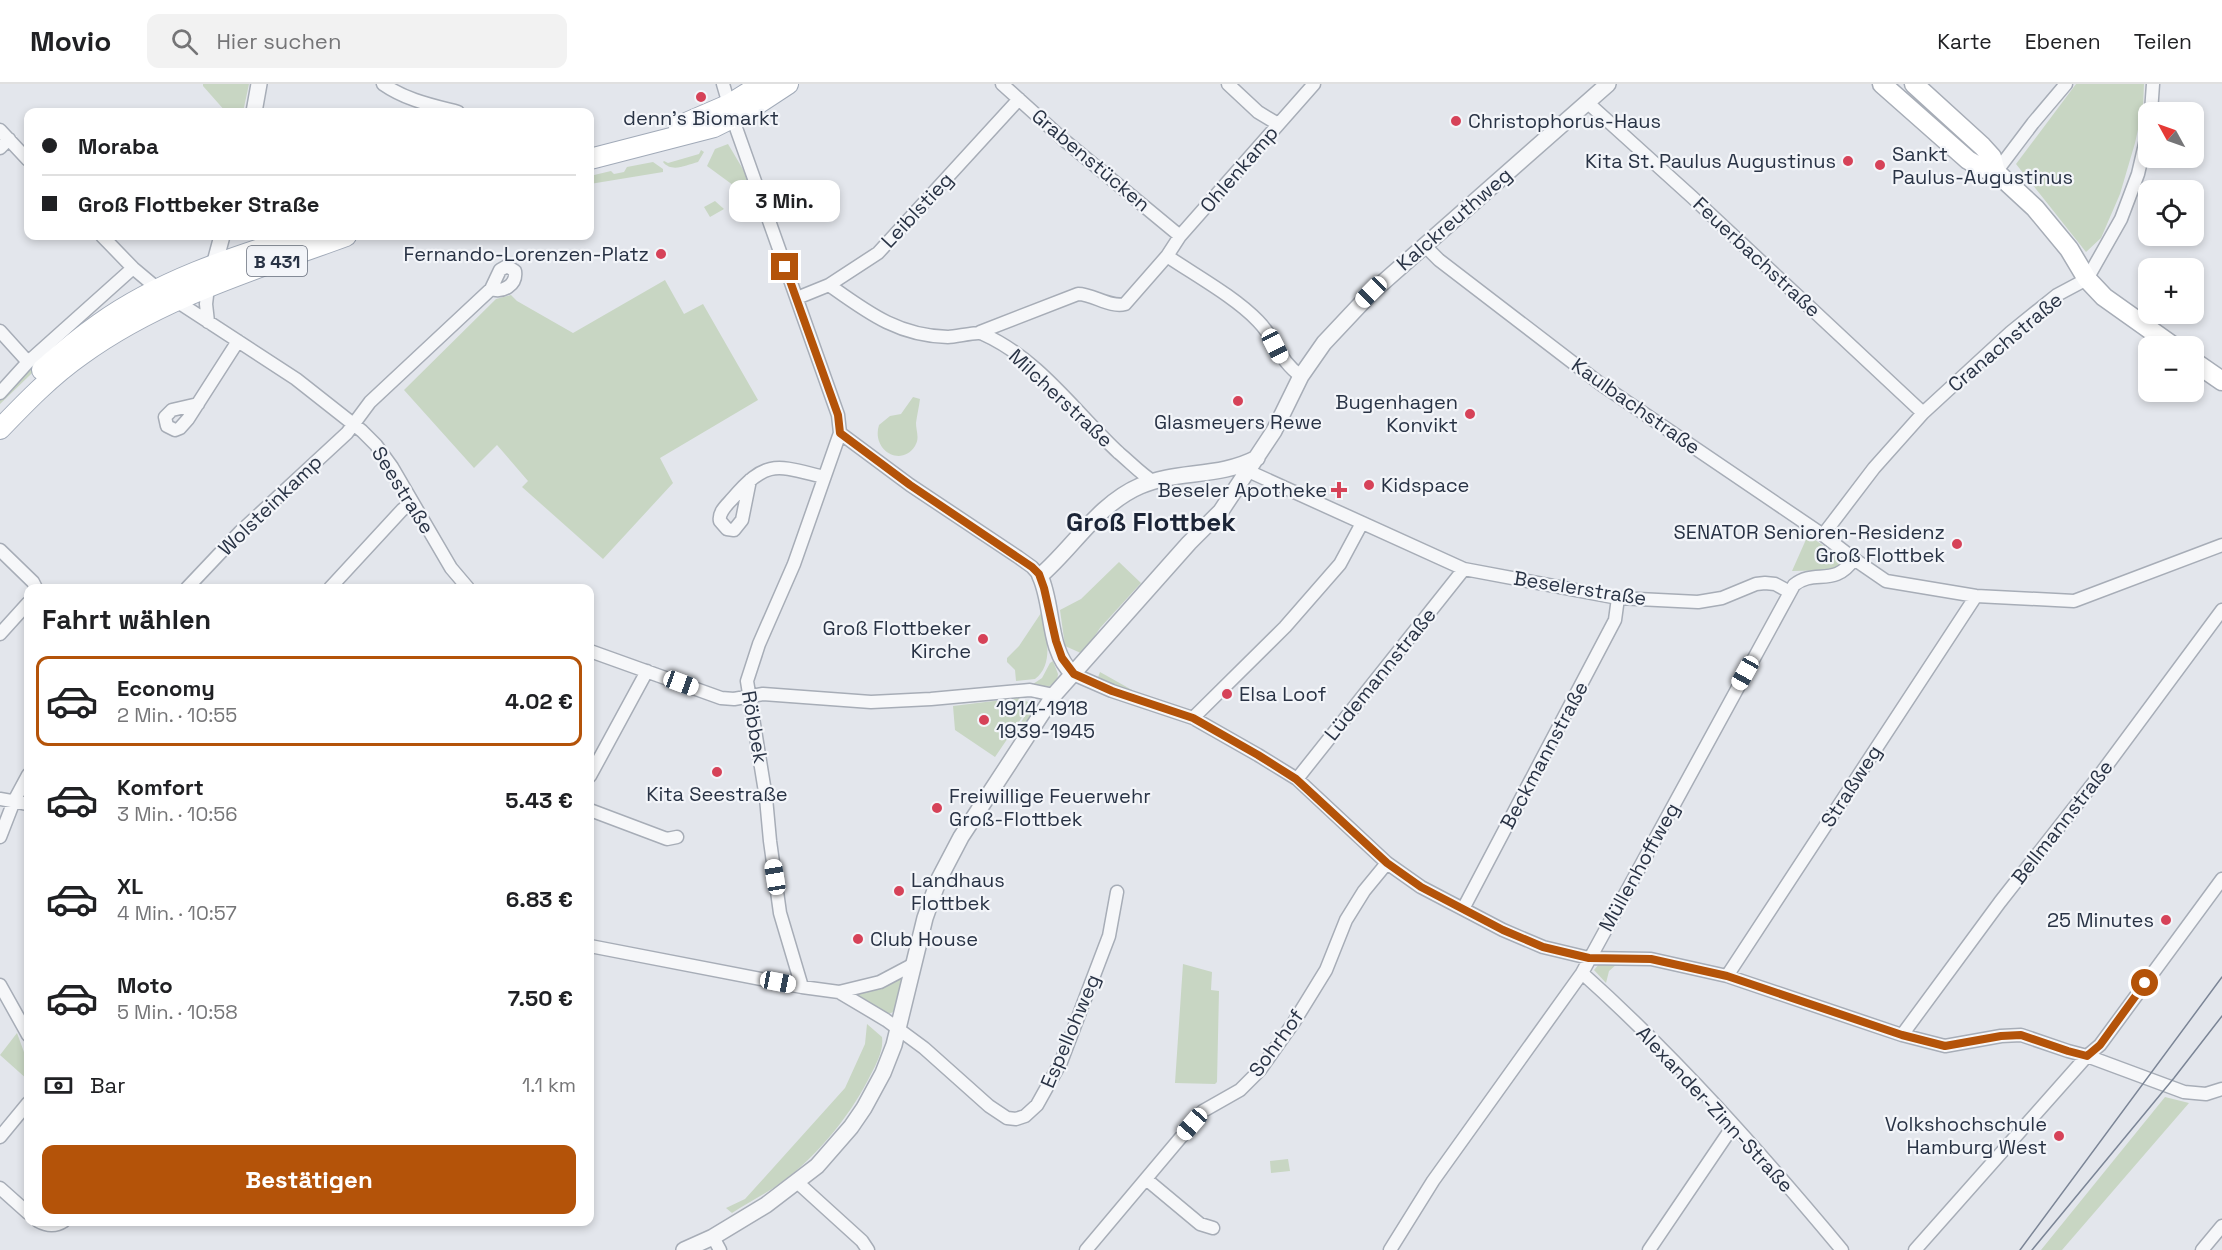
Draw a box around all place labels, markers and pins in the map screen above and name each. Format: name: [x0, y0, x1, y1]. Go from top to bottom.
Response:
marker: denn's Biomarkt: [694, 90, 708, 104]
place label: denn's Biomarkt: [623, 105, 779, 131]
place label: Christophorus-Haus: [1468, 108, 1661, 134]
marker: Christophorus-Haus: [1449, 114, 1463, 128]
place label: Sankt Paulus-Augustinus: [1892, 141, 2073, 190]
place label: Kita St. Paulus Augustinus: [1585, 148, 1836, 174]
marker: Kita St. Paulus Augustinus: [1841, 154, 1855, 168]
marker: Sankt Paulus-Augustinus: [1873, 158, 1887, 172]
place label: Fernando-Lorenzen-Platz: [403, 241, 649, 267]
marker: Fernando-Lorenzen-Platz: [654, 247, 668, 261]
place label: Bugenhagen Konvikt: [1335, 389, 1458, 438]
marker: Glasmeyers Rewe: [1231, 394, 1245, 408]
marker: Bugenhagen Konvikt: [1463, 407, 1477, 421]
place label: Glasmeyers Rewe: [1154, 409, 1322, 435]
place label: Kidspace: [1381, 472, 1469, 498]
place label: Beseler Apotheke: [1158, 477, 1327, 503]
marker: Kidspace: [1362, 478, 1376, 492]
marker: Beseler Apotheke: [1332, 483, 1346, 497]
place label: SENATOR Senioren-Residenz Groß Flottbek: [1674, 519, 1945, 568]
marker: SENATOR Senioren-Residenz Groß Flottbek: [1950, 537, 1964, 551]
place label: Groß Flottbeker Kirche: [823, 615, 971, 664]
marker: Groß Flottbeker Kirche: [976, 632, 990, 646]
place label: Elsa Loof: [1239, 681, 1326, 707]
marker: Elsa Loof: [1220, 687, 1234, 701]
place label: 1914-1918 1939-1945: [996, 695, 1095, 744]
marker: 1914-1918 1939-1945: [977, 713, 991, 727]
marker: Kita Seestraße: [710, 765, 724, 779]
place label: Kita Seestraße: [646, 781, 788, 807]
place label: Freiwillige Feuerwehr Groß-Flottbek: [949, 783, 1151, 832]
marker: Freiwillige Feuerwehr Groß-Flottbek: [930, 801, 944, 815]
place label: Landhaus Flottbek: [911, 867, 1005, 916]
marker: Landhaus Flottbek: [892, 884, 906, 898]
place label: 25 Minutes: [2047, 907, 2154, 933]
marker: 25 Minutes: [2159, 913, 2173, 927]
place label: Club House: [870, 926, 978, 952]
marker: Club House: [851, 932, 865, 946]
place label: Volkshochschule Hamburg West: [1885, 1111, 2047, 1160]
marker: Volkshochschule Hamburg West: [2052, 1129, 2066, 1143]

